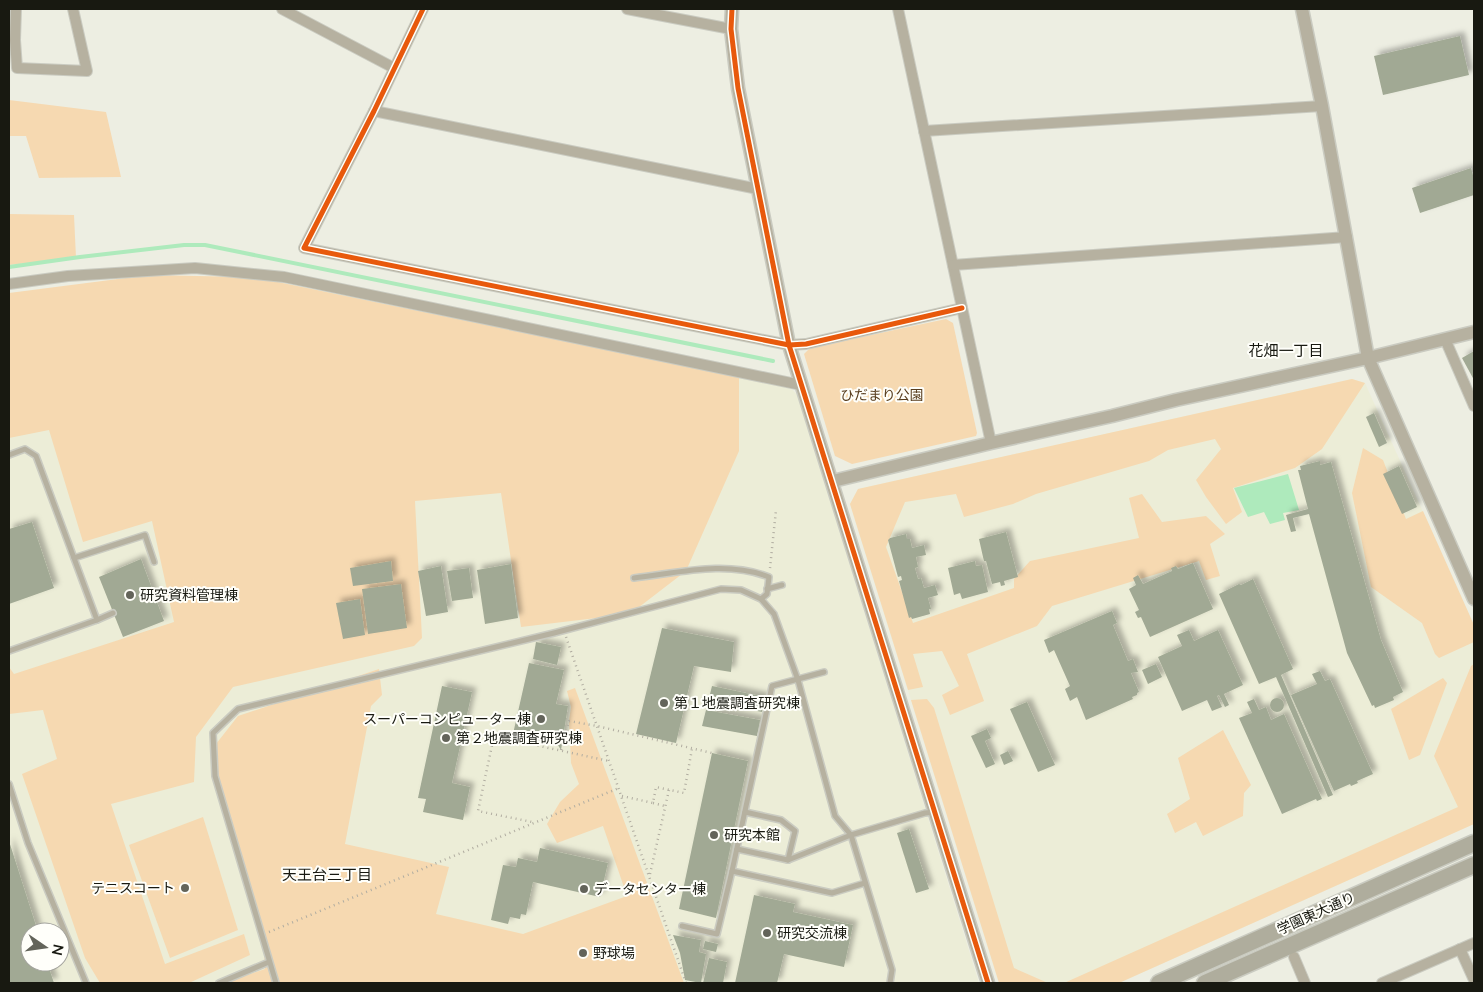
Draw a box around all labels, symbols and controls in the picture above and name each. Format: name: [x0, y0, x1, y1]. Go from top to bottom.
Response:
district label: 花畑一丁目: [1248, 341, 1324, 359]
park label: ひだまり公園: [840, 386, 924, 403]
place label: 研究資料管理棟: [140, 586, 238, 603]
marker: 研究資料管理棟: [124, 589, 136, 601]
place label: 第１地震調査研究棟: [674, 694, 800, 711]
marker: 第１地震調査研究棟: [658, 697, 670, 709]
place label: スーパーコンピューター棟: [363, 710, 531, 727]
marker: スーパーコンピューター棟: [535, 713, 547, 725]
place label: 第２地震調査研究棟: [456, 729, 582, 746]
marker: 第２地震調査研究棟: [440, 732, 452, 744]
place label: 研究本館: [724, 826, 780, 843]
marker: 研究本館: [708, 829, 720, 841]
district label: 天王台三丁目: [282, 865, 372, 883]
place label: テニスコート: [91, 879, 175, 896]
place label: データセンター棟: [594, 880, 706, 897]
marker: テニスコート: [179, 882, 191, 894]
marker: データセンター棟: [578, 883, 590, 895]
street label: 学園東大通り: [1274, 888, 1358, 937]
north arrow: [20, 922, 70, 972]
place label: 研究交流棟: [777, 924, 847, 941]
marker: 研究交流棟: [761, 927, 773, 939]
text: N: [49, 943, 68, 957]
place label: 野球場: [593, 944, 635, 961]
marker: 野球場: [577, 947, 589, 959]

